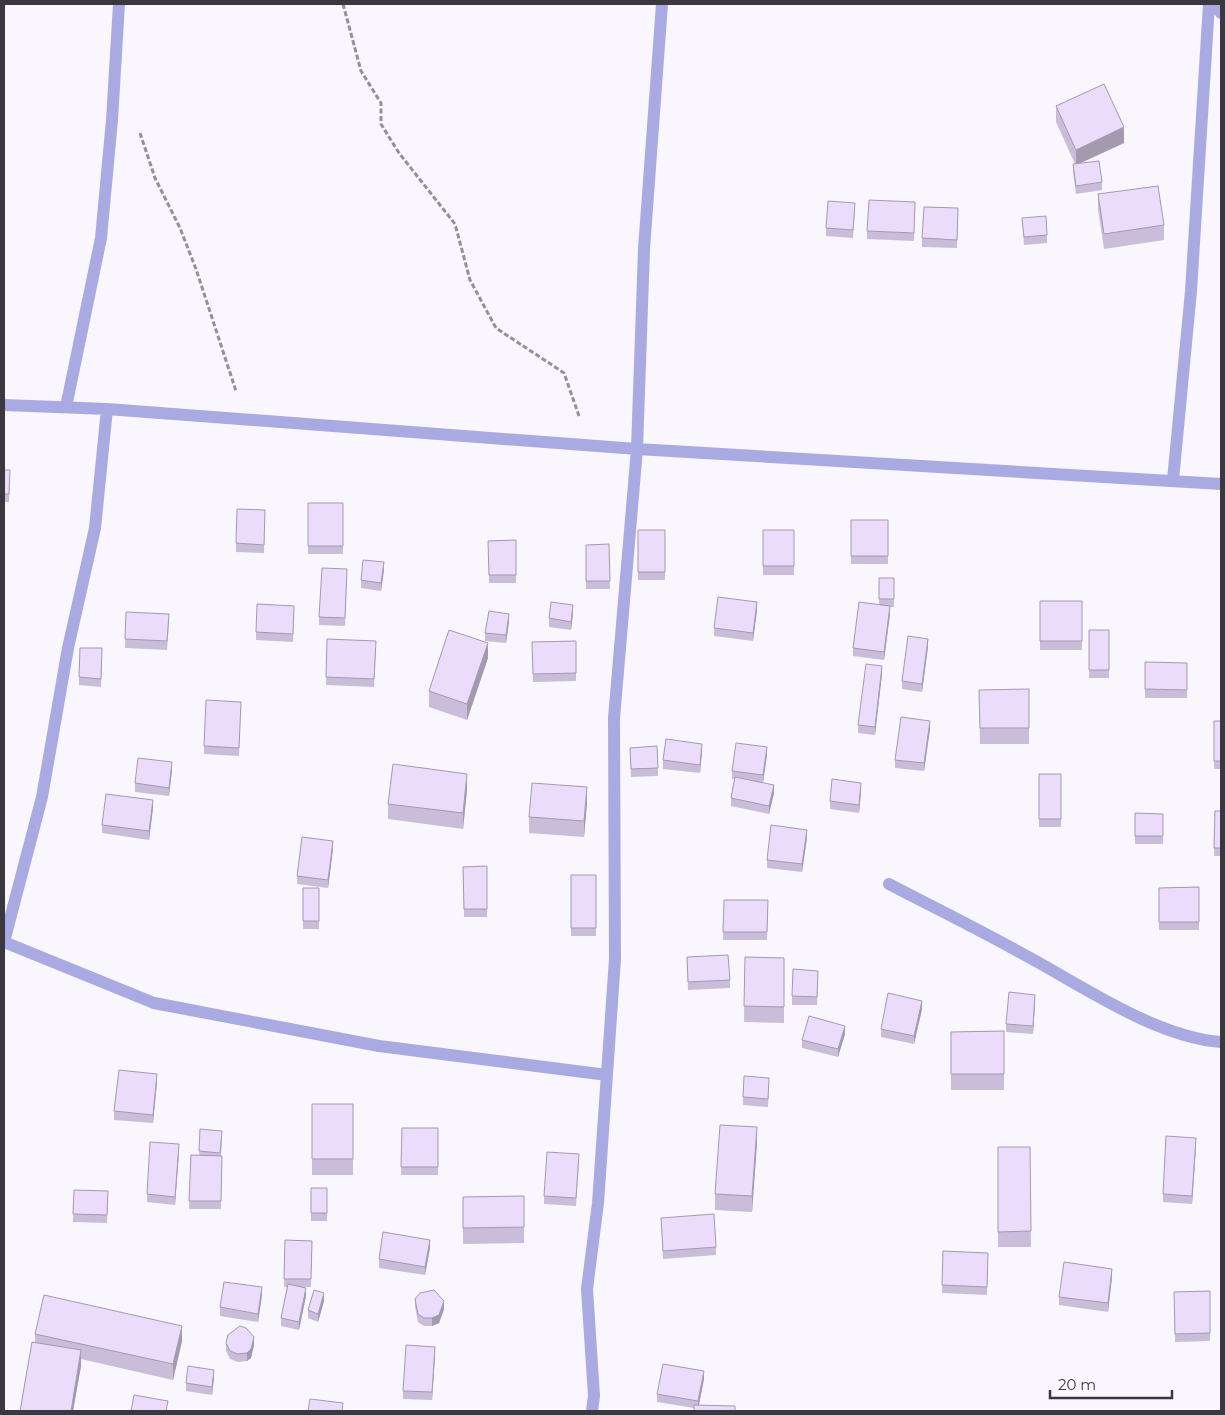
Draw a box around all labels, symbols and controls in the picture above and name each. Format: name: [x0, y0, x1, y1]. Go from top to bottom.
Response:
scale bar: [1050, 1368, 1172, 1400]
text: 20 m: [1058, 1375, 1096, 1394]

